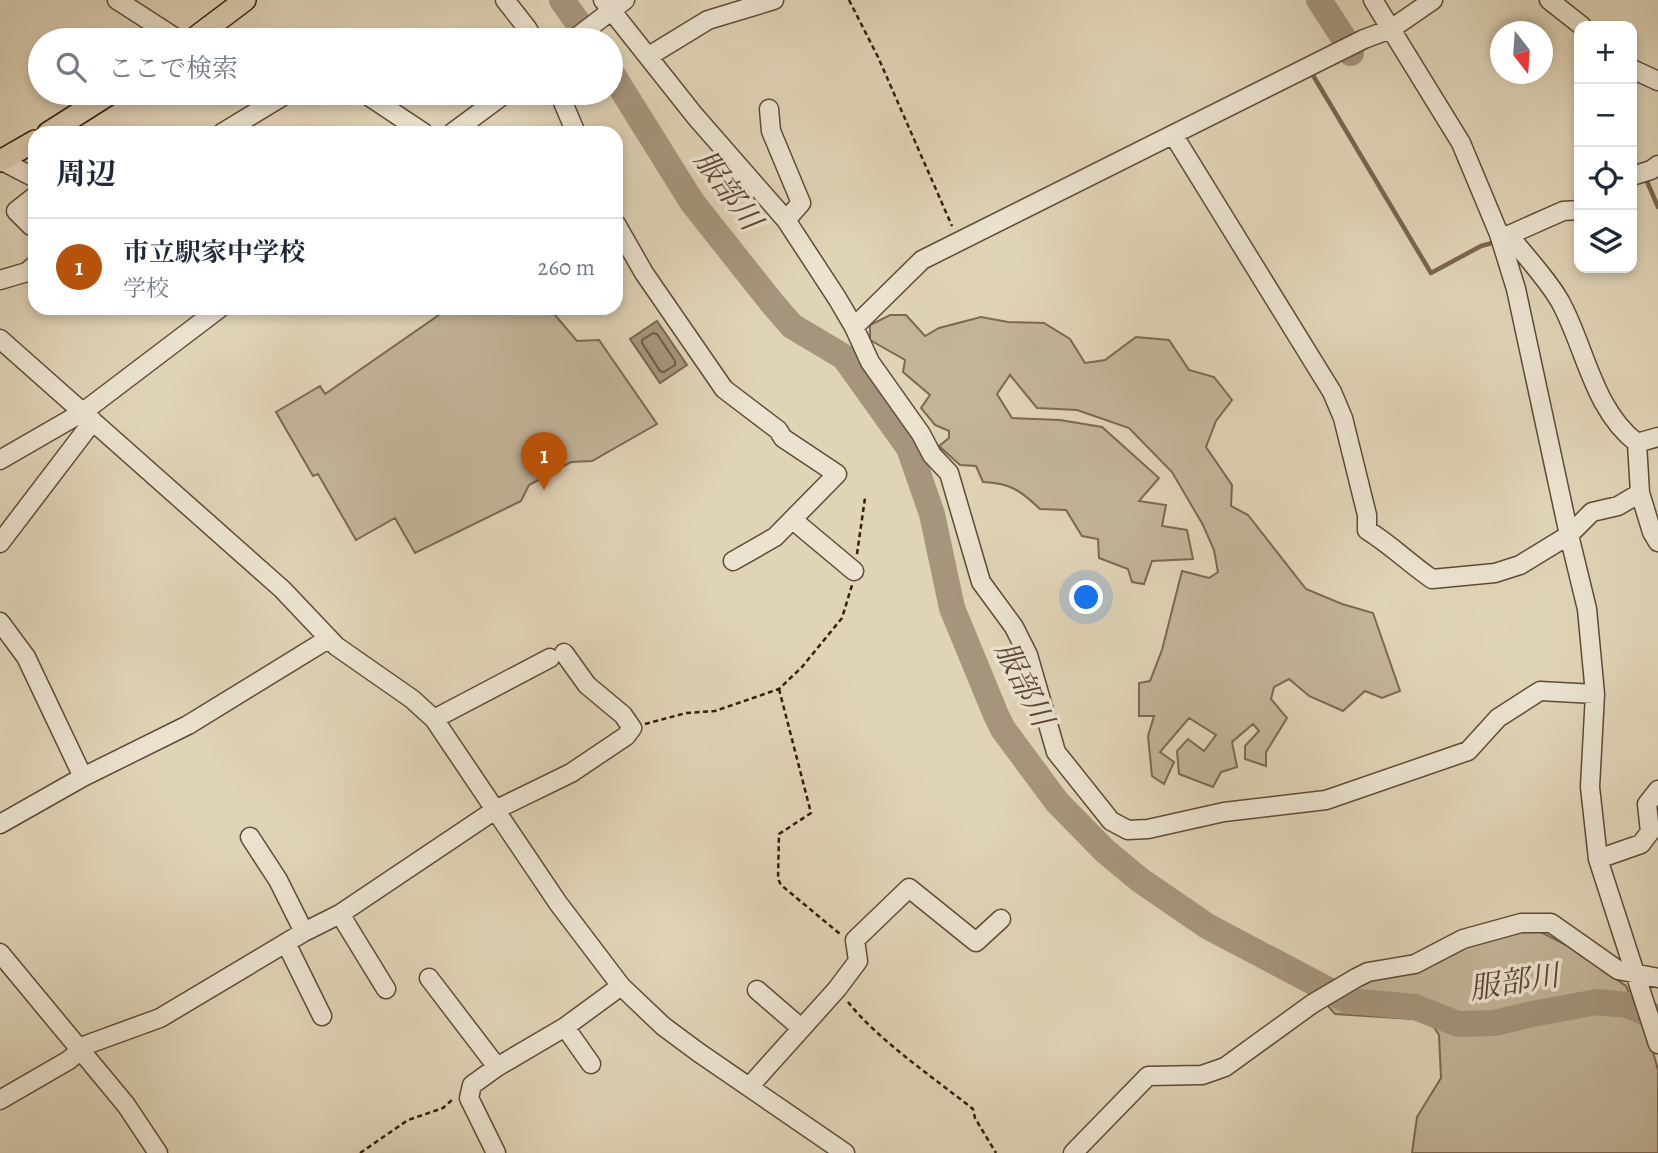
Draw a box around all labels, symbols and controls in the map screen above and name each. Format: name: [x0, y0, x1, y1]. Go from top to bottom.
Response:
north arrow: [1490, 21, 1553, 84]
map controls: [1574, 21, 1637, 273]
button: +: [1574, 21, 1637, 84]
search box: [28, 28, 623, 105]
icon: search: [52, 48, 90, 86]
text: ここで検索: [108, 51, 238, 86]
button: −: [1574, 84, 1637, 147]
water label: 服部川: [685, 142, 772, 241]
button: locate: [1574, 147, 1637, 210]
text: 周辺: [56, 154, 116, 194]
button: layers: [1574, 210, 1637, 273]
text: 市立駅家中学校: [123, 235, 305, 270]
text: 1: [75, 252, 83, 283]
text: 260 m: [537, 252, 595, 283]
text: 学校: [123, 273, 169, 304]
pin: 1: [521, 432, 567, 490]
your location: [1069, 580, 1103, 614]
water label: 服部川: [986, 635, 1064, 736]
water label: 服部川: [1466, 955, 1565, 1009]

